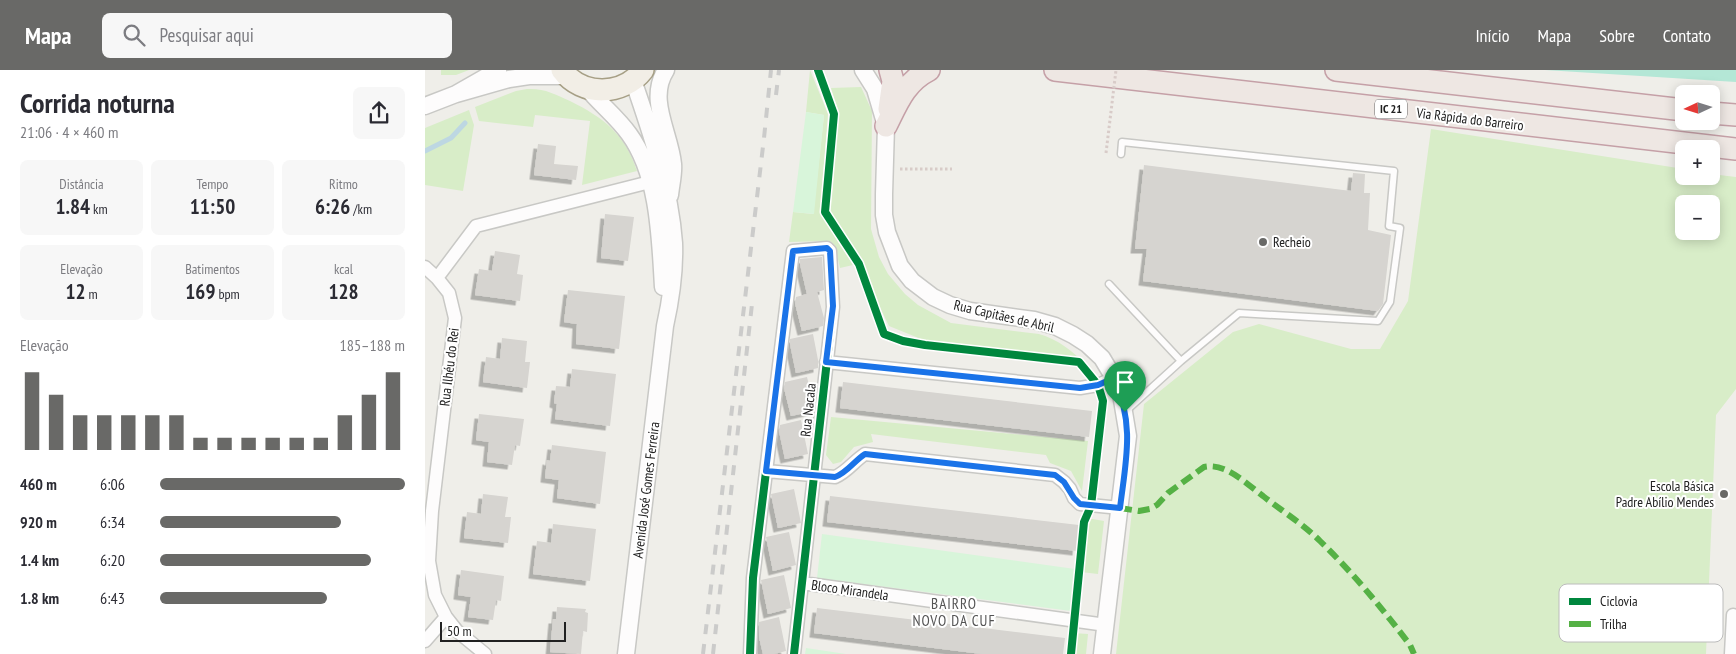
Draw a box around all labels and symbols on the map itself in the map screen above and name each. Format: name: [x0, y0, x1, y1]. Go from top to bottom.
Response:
north arrow: [1675, 85, 1720, 130]
road number: IC 21: [1375, 100, 1407, 118]
street label: Via Rápida do Barreiro: [1414, 103, 1525, 135]
place label: Recheio: [1273, 233, 1311, 251]
marker: Recheio: [1257, 236, 1269, 248]
street label: Rua Capitães de Abril: [952, 296, 1057, 336]
street label: Rua Ilhéu do Rei: [435, 327, 463, 407]
pin: [1104, 361, 1146, 412]
street label: Rua Nacala: [796, 382, 820, 438]
street label: Avenida José Gomes Ferreira: [629, 421, 663, 559]
place label: Escola Básica Padre Abílio Mendes: [1616, 477, 1714, 511]
marker: Escola Básica Padre Abílio Mendes: [1718, 488, 1730, 500]
street label: Bloco Mirandela: [810, 576, 890, 604]
legend: [1559, 584, 1723, 642]
text: Ciclovia: [1600, 592, 1638, 610]
district label: BAIRRO NOVO DA CUF: [912, 594, 996, 630]
text: Trilha: [1600, 615, 1627, 633]
scale bar: [440, 619, 566, 642]

